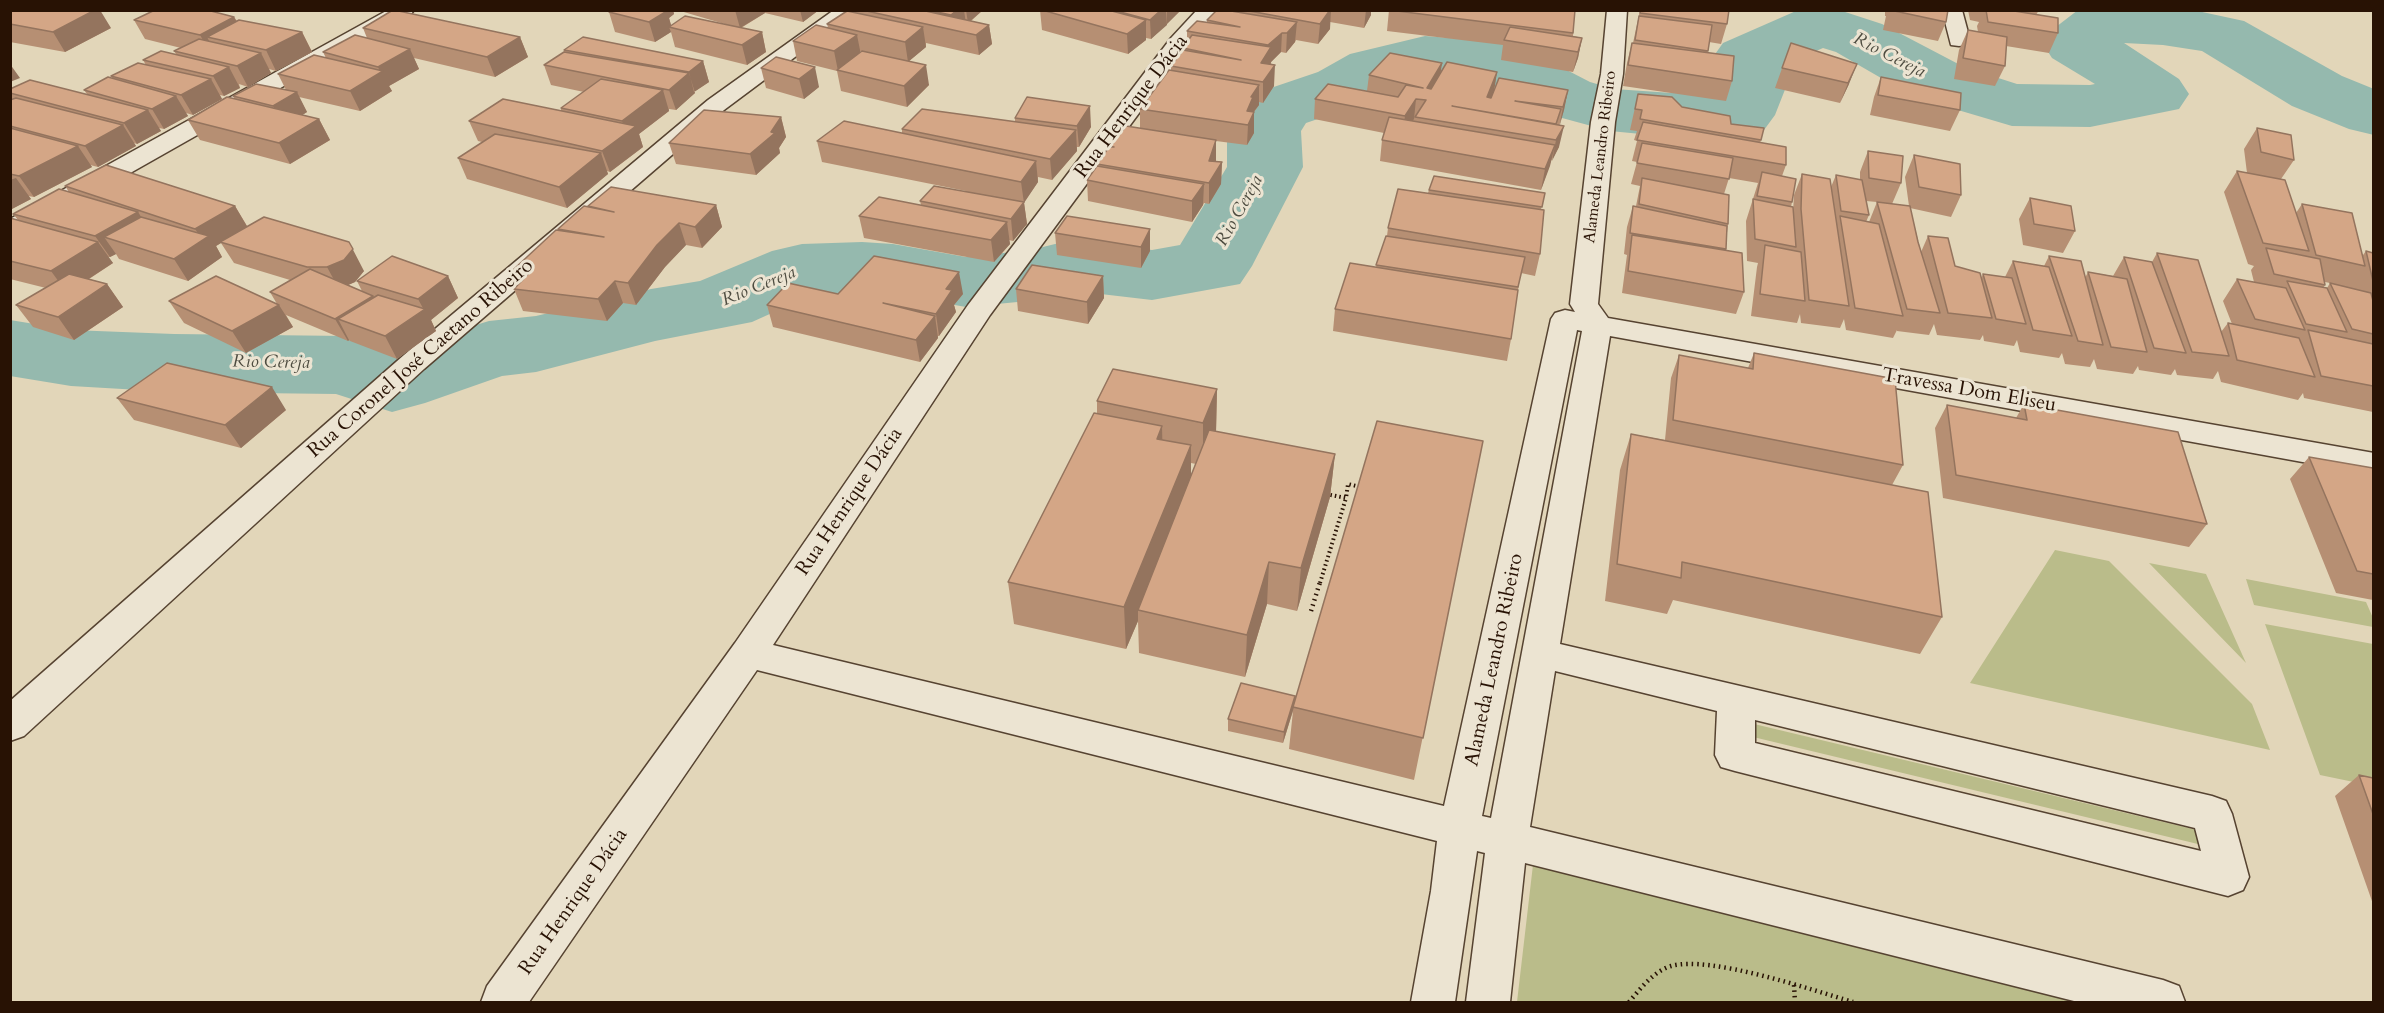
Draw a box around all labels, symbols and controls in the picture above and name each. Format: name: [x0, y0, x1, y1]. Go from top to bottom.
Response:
water label: Rio Cereja: [1850, 29, 1928, 83]
street label: Rua Henrique Dácia: [1070, 31, 1194, 183]
street label: Alameda Leandro Ribeiro: [1581, 70, 1621, 244]
water label: Rio Cereja: [1212, 172, 1268, 250]
street label: Rua Coronel José Caetano Ribeiro: [303, 254, 539, 464]
water label: Rio Cereja: [719, 262, 799, 312]
water label: Rio Cereja: [232, 352, 310, 374]
street label: Travessa Dom Eliseu: [1880, 364, 2058, 418]
street label: Rua Henrique Dácia: [792, 423, 908, 581]
street label: Alameda Leandro Ribeiro: [1461, 551, 1529, 769]
street label: Rua Henrique Dácia: [514, 824, 634, 980]

